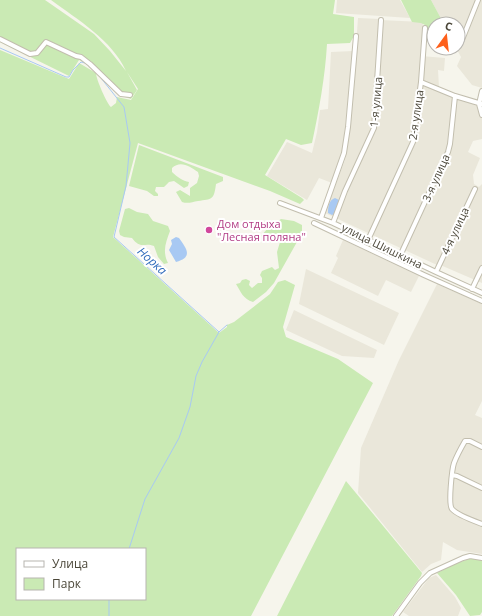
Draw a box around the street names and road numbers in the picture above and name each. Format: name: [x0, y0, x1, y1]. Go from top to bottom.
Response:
street label: 1-я улица: [366, 76, 385, 128]
street label: 2-я улица: [405, 89, 426, 141]
street label: 3-я улица: [418, 152, 453, 204]
street label: 4-я улица: [437, 205, 472, 257]
street label: улица Шишкина: [339, 219, 425, 272]

